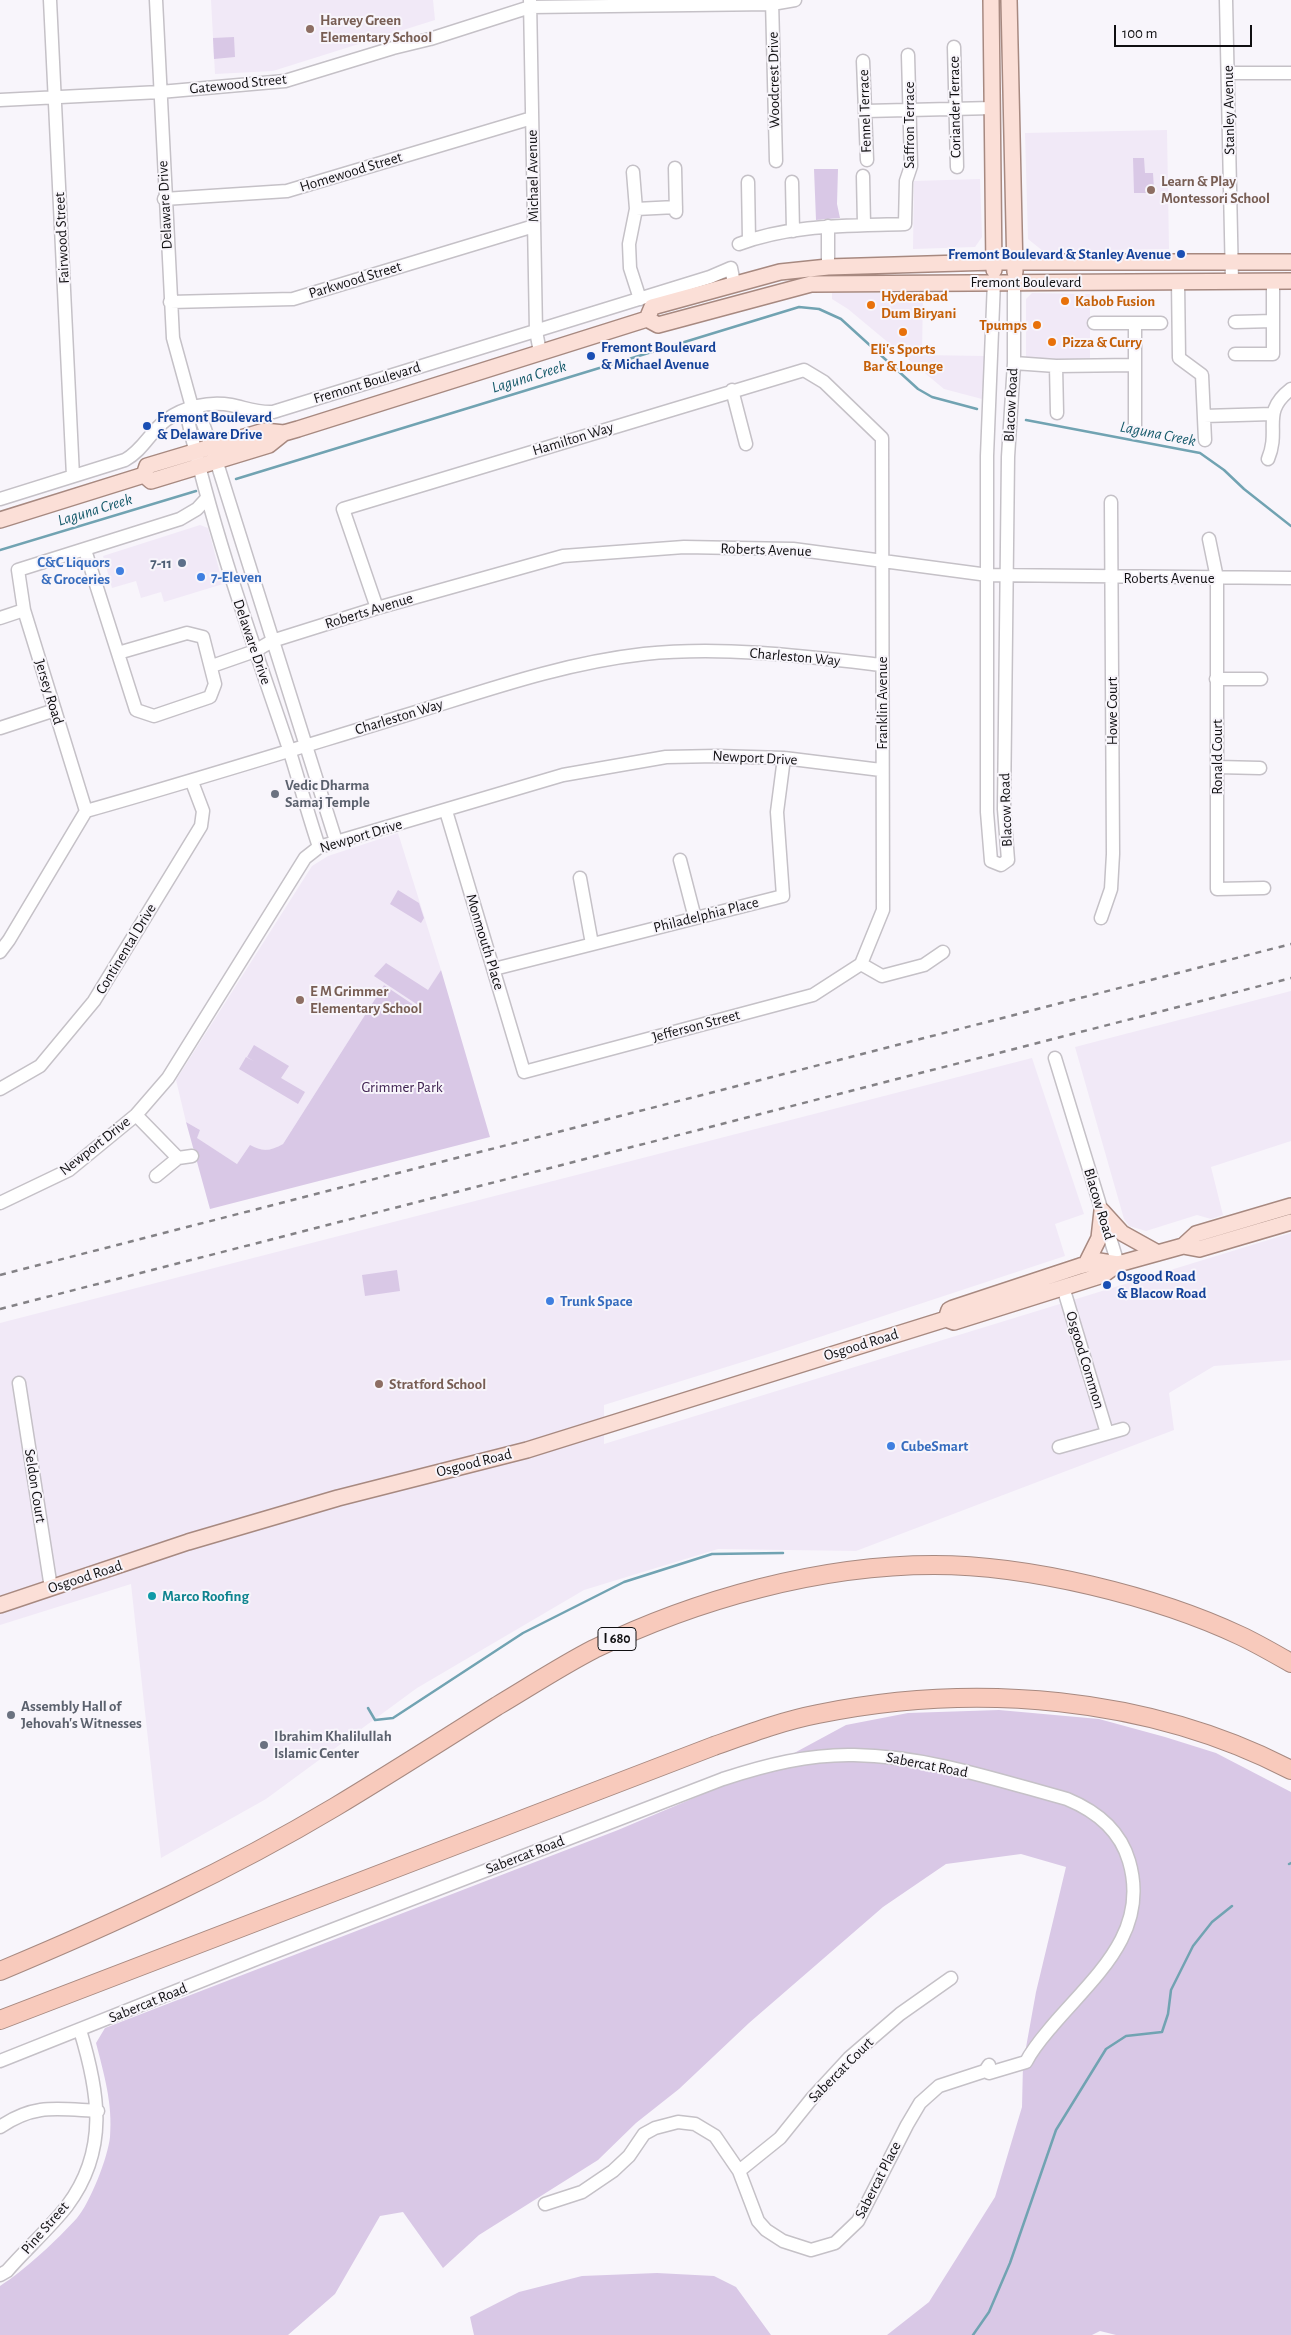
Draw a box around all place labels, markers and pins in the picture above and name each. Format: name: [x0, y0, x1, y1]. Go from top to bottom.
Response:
place label: Harvey Green Elementary School: [320, 11, 432, 46]
marker: Harvey Green Elementary School: [304, 23, 316, 35]
place label: Learn & Play Montessori School: [1161, 172, 1270, 207]
marker: Learn & Play Montessori School: [1145, 184, 1157, 196]
place label: Fremont Boulevard & Stanley Avenue: [948, 245, 1171, 263]
marker: Fremont Boulevard & Stanley Avenue: [1175, 248, 1187, 260]
place label: Hyderabad Dum Biryani: [881, 287, 956, 322]
place label: Kabob Fusion: [1075, 292, 1155, 310]
marker: Kabob Fusion: [1059, 295, 1071, 307]
marker: Hyderabad Dum Biryani: [865, 299, 877, 311]
place label: Tpumps: [979, 316, 1027, 334]
marker: Tpumps: [1031, 319, 1043, 331]
marker: Eli's Sports Bar & Lounge: [897, 326, 909, 338]
place label: Pizza & Curry: [1062, 333, 1142, 351]
marker: Pizza & Curry: [1046, 336, 1058, 348]
place label: Fremont Boulevard & Michael Avenue: [601, 338, 716, 373]
place label: Eli's Sports Bar & Lounge: [863, 340, 943, 375]
marker: Fremont Boulevard & Michael Avenue: [585, 350, 597, 362]
place label: Fremont Boulevard & Delaware Drive: [157, 408, 272, 443]
marker: Fremont Boulevard & Delaware Drive: [141, 420, 153, 432]
place label: C&C Liquors & Groceries: [37, 553, 110, 588]
place label: 7-11: [150, 554, 172, 572]
marker: 7-11: [176, 557, 188, 569]
marker: C&C Liquors & Groceries: [114, 565, 126, 577]
place label: 7-Eleven: [211, 568, 262, 586]
marker: 7-Eleven: [195, 571, 207, 583]
place label: Vedic Dharma Samaj Temple: [285, 776, 370, 811]
marker: Vedic Dharma Samaj Temple: [269, 788, 281, 800]
place label: E M Grimmer Elementary School: [310, 982, 422, 1017]
marker: E M Grimmer Elementary School: [294, 994, 306, 1006]
place label: Osgood Road & Blacow Road: [1117, 1267, 1206, 1302]
marker: Osgood Road & Blacow Road: [1101, 1279, 1113, 1291]
place label: Trunk Space: [560, 1292, 633, 1310]
marker: Trunk Space: [544, 1295, 556, 1307]
place label: Stratford School: [389, 1375, 486, 1393]
marker: Stratford School: [373, 1378, 385, 1390]
place label: CubeSmart: [901, 1437, 968, 1455]
marker: CubeSmart: [885, 1440, 897, 1452]
place label: Marco Roofing: [162, 1587, 249, 1605]
marker: Marco Roofing: [146, 1590, 158, 1602]
place label: Assembly Hall of Jehovah's Witnesses: [21, 1697, 142, 1732]
marker: Assembly Hall of Jehovah's Witnesses: [5, 1709, 17, 1721]
place label: Ibrahim Khalilullah Islamic Center: [274, 1727, 392, 1762]
marker: Ibrahim Khalilullah Islamic Center: [258, 1739, 270, 1751]

